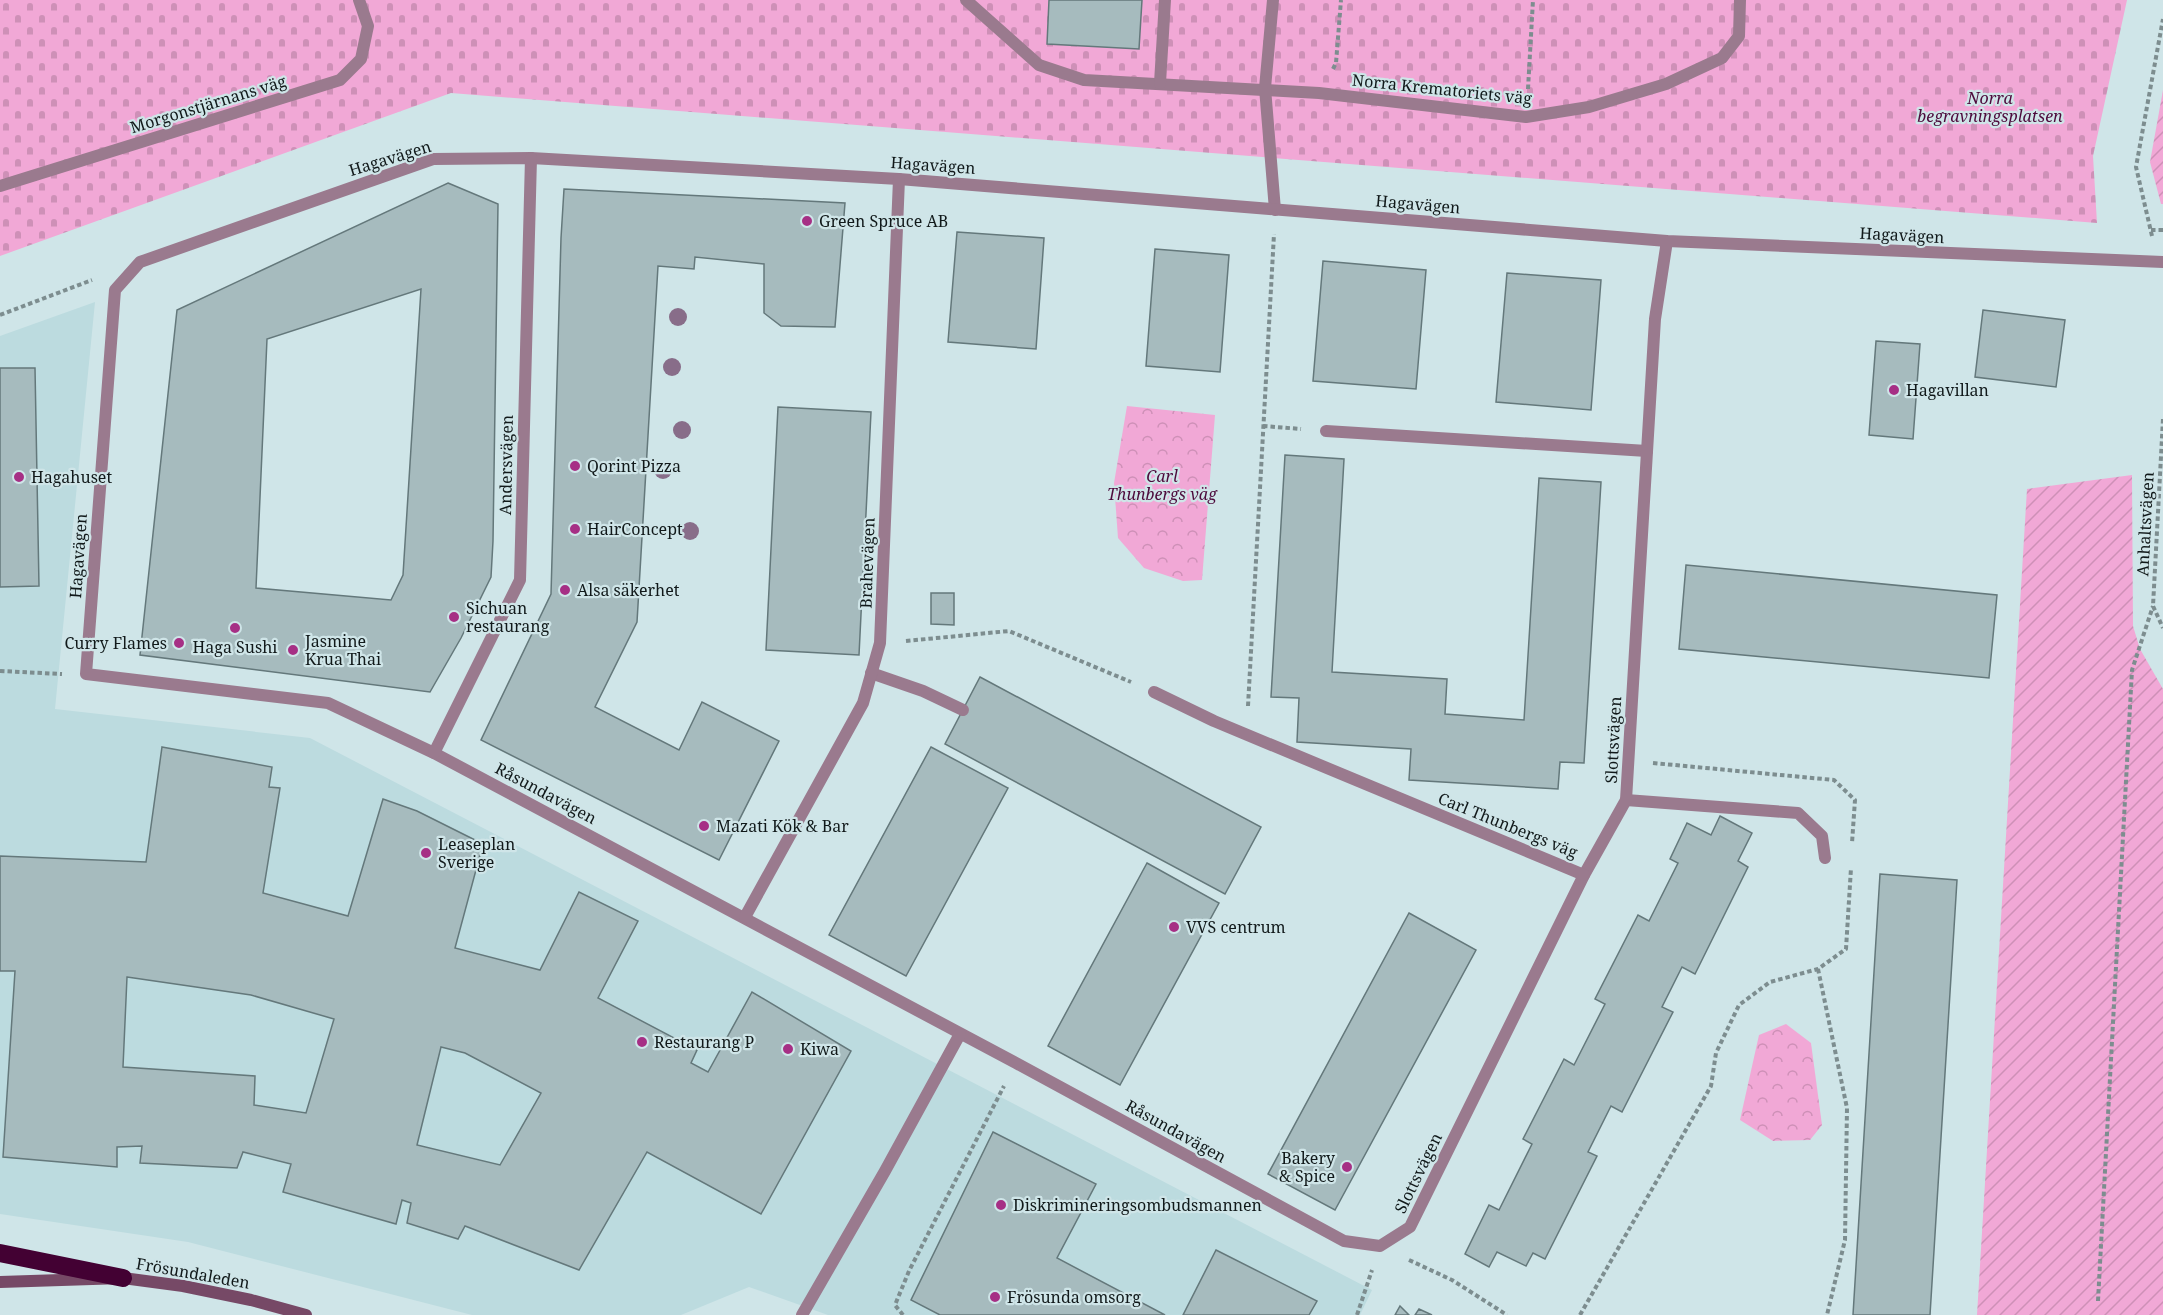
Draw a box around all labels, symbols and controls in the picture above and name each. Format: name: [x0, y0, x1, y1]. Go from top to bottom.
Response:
street label: Norra Krematoriets väg: [1351, 69, 1533, 109]
street label: Morgonstjärnans väg: [127, 70, 289, 138]
park label: Norra begravningsplatsen: [1917, 87, 2063, 127]
street label: Hagavägen: [346, 135, 434, 181]
street label: Hagavägen: [890, 151, 976, 179]
street label: Hagavägen: [1375, 189, 1461, 219]
place label: Green Spruce AB: [819, 210, 948, 232]
marker: Green Spruce AB: [800, 214, 814, 228]
street label: Hagavägen: [1859, 222, 1945, 248]
place label: Hagavillan: [1906, 379, 1989, 401]
marker: Hagavillan: [1887, 383, 1901, 397]
street label: Andersvägen: [494, 415, 518, 515]
place label: Qorint Pizza: [587, 455, 681, 477]
marker: Qorint Pizza: [568, 459, 582, 473]
park label: Carl Thunbergs väg: [1107, 465, 1218, 505]
place label: Hagahuset: [31, 466, 112, 488]
marker: Hagahuset: [12, 470, 26, 484]
street label: Anhaltsvägen: [2131, 471, 2159, 577]
street label: Hagavägen: [64, 513, 92, 599]
street label: Brahevägen: [854, 517, 880, 609]
place label: HairConcept: [587, 518, 683, 540]
marker: HairConcept: [568, 522, 582, 536]
place label: Alsa säkerhet: [577, 579, 680, 601]
marker: Alsa säkerhet: [558, 583, 572, 597]
place label: Sichuan restaurang: [466, 597, 550, 637]
marker: Sichuan restaurang: [447, 610, 461, 624]
marker: Haga Sushi: [228, 621, 242, 635]
place label: Jasmine Krua Thai: [304, 630, 381, 670]
place label: Curry Flames: [64, 632, 167, 654]
marker: Curry Flames: [172, 636, 186, 650]
place label: Haga Sushi: [193, 636, 277, 658]
marker: Jasmine Krua Thai: [286, 643, 300, 657]
street label: Slottsvägen: [1600, 696, 1626, 784]
street label: Råsundavägen: [491, 757, 601, 829]
street label: Carl Thunbergs väg: [1435, 787, 1581, 863]
place label: Mazati Kök & Bar: [716, 815, 849, 837]
marker: Mazati Kök & Bar: [697, 819, 711, 833]
place label: Leaseplan Sverige: [438, 833, 515, 873]
marker: Leaseplan Sverige: [419, 846, 433, 860]
place label: VVS centrum: [1186, 916, 1286, 938]
marker: VVS centrum: [1167, 920, 1181, 934]
place label: Restaurang P: [654, 1031, 754, 1053]
marker: Restaurang P: [635, 1035, 649, 1049]
place label: Kiwa: [800, 1038, 839, 1060]
marker: Kiwa: [781, 1042, 795, 1056]
street label: Råsundavägen: [1122, 1094, 1230, 1168]
street label: Slottsvägen: [1389, 1129, 1447, 1217]
place label: Bakery & Spice: [1279, 1147, 1336, 1187]
marker: Bakery & Spice: [1340, 1160, 1354, 1174]
place label: Diskrimineringsombudsmannen: [1013, 1194, 1262, 1216]
marker: Diskrimineringsombudsmannen: [994, 1198, 1008, 1212]
street label: Frösundaleden: [134, 1252, 252, 1294]
place label: Frösunda omsorg: [1007, 1286, 1141, 1308]
marker: Frösunda omsorg: [988, 1290, 1002, 1304]

